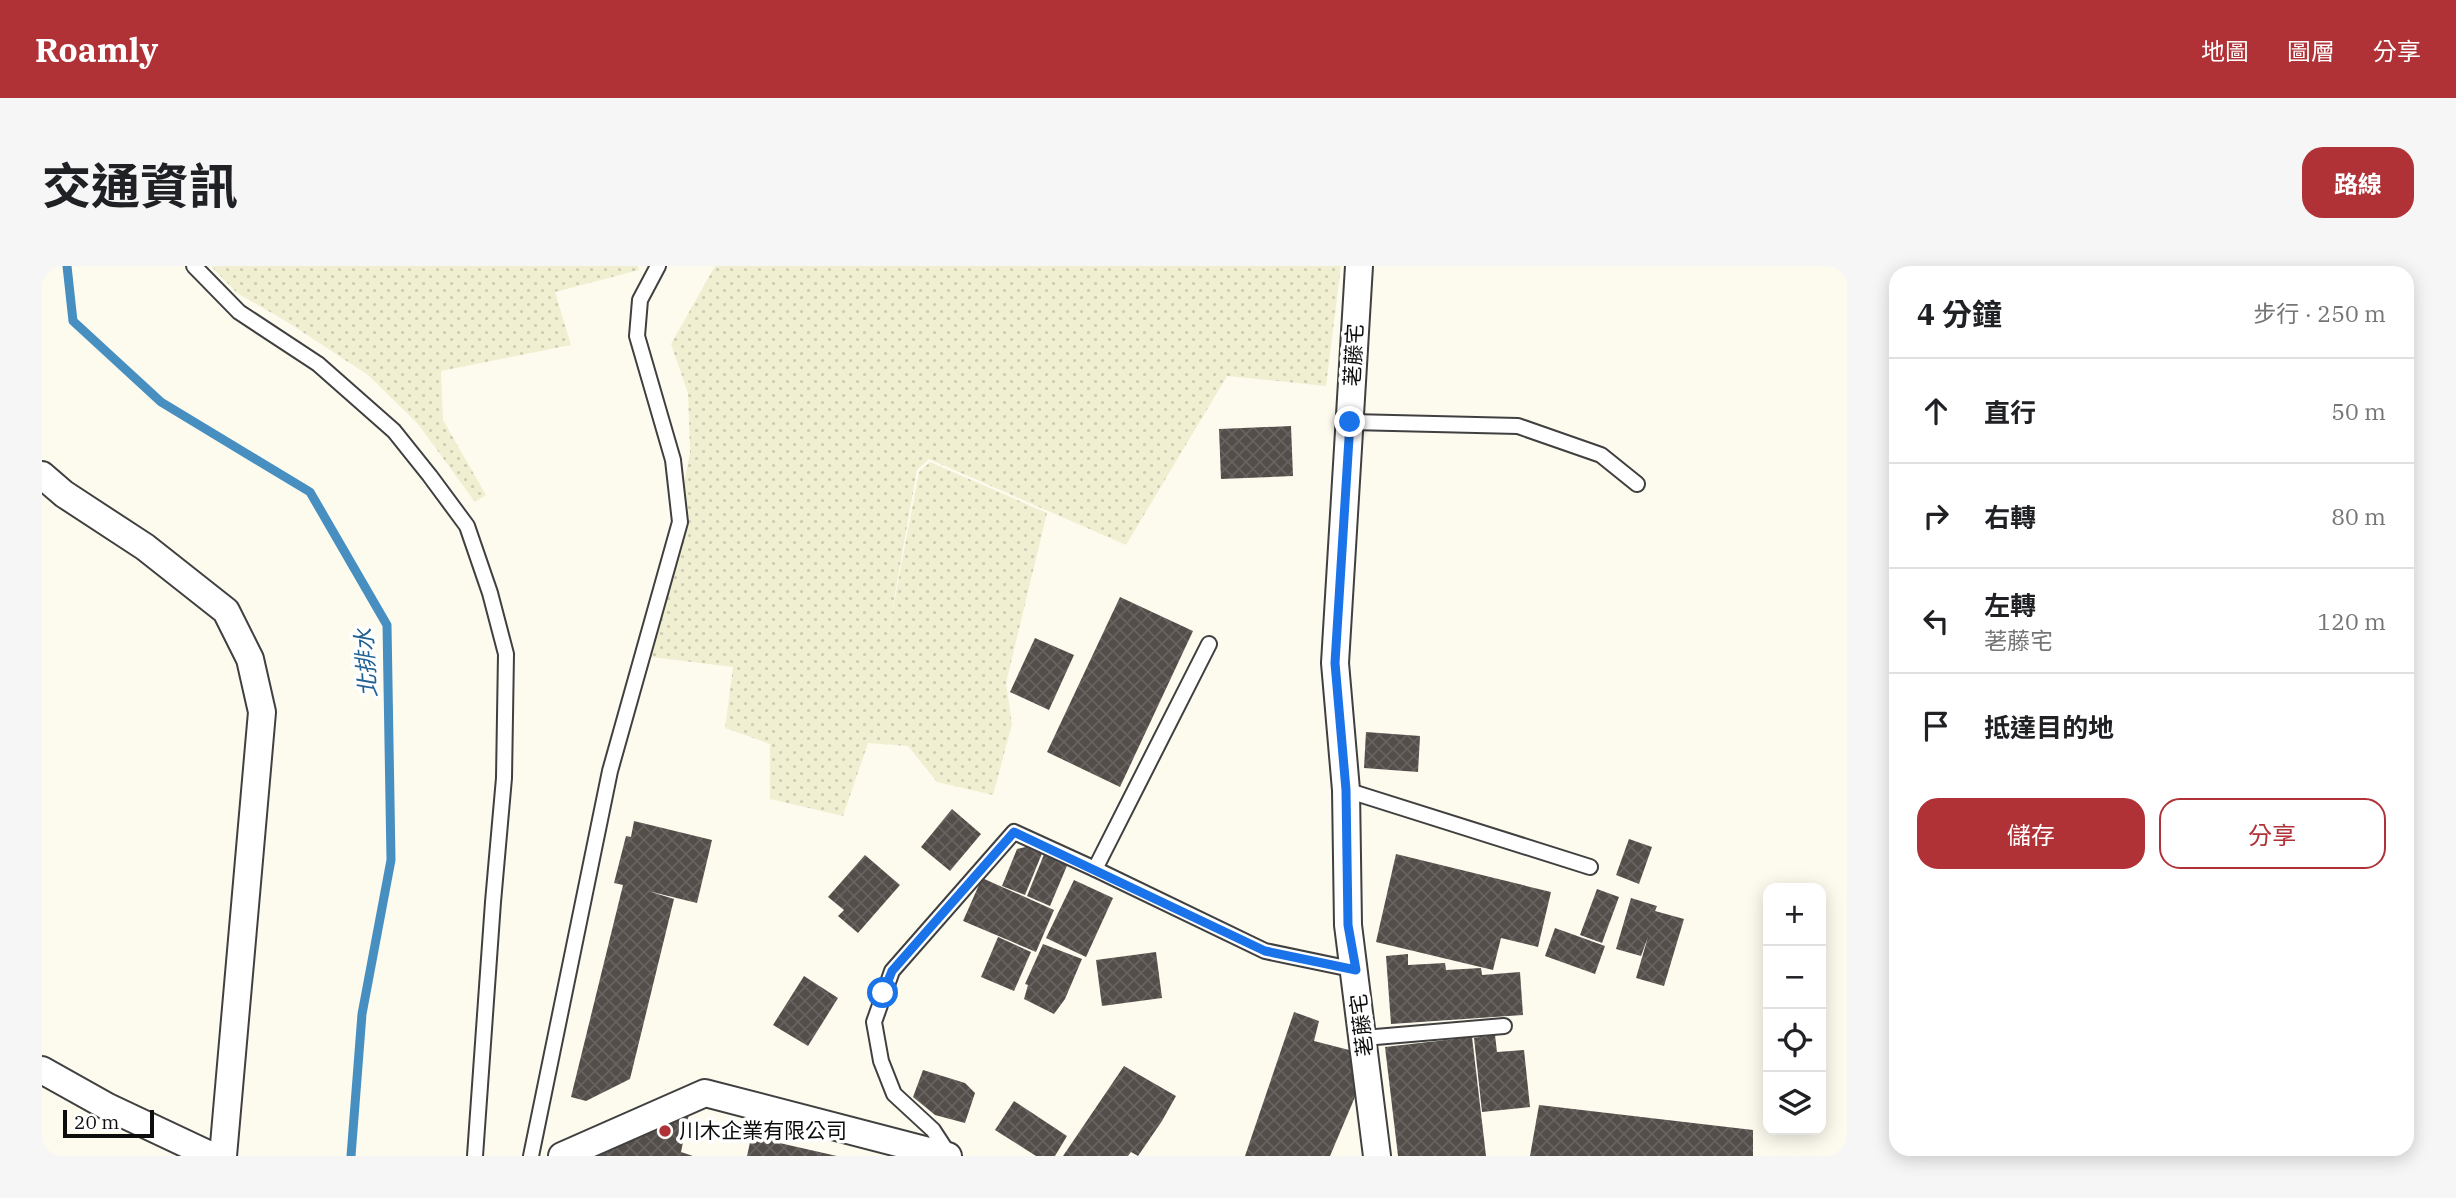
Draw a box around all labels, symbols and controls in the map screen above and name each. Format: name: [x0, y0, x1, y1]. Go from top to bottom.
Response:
text: Roamly: [35, 28, 158, 71]
text: 地圖: [2201, 35, 2249, 67]
text: 圖層: [2287, 35, 2335, 67]
text: 分享: [2373, 35, 2421, 67]
button: 路線: [2302, 147, 2414, 218]
text: 交通資訊: [42, 154, 238, 217]
text: 4 分鐘: [1917, 294, 2002, 333]
text: 步行 · 250 m: [2253, 298, 2386, 328]
street label: 荖藤宅: [1337, 323, 1369, 387]
icon: ahead: [1917, 392, 1955, 430]
text: 直行: [1984, 395, 2036, 429]
text: 50 m: [2331, 396, 2386, 426]
route end: [1334, 406, 1365, 437]
icon: right: [1917, 497, 1955, 535]
text: 右轉: [1984, 500, 2036, 534]
text: 80 m: [2331, 501, 2386, 531]
text: 左轉: [1984, 588, 2036, 622]
icon: left: [1917, 602, 1955, 640]
text: 120 m: [2317, 606, 2386, 636]
text: 荖藤宅: [1984, 625, 2053, 655]
water label: 北排水: [348, 627, 382, 699]
icon: arrive: [1917, 707, 1955, 745]
text: 抵達目的地: [1984, 710, 2114, 744]
button: 儲存: [1917, 798, 2145, 869]
button: 分享: [2159, 798, 2386, 869]
map controls: [1763, 883, 1826, 1135]
button: +: [1763, 883, 1826, 946]
button: −: [1763, 946, 1826, 1009]
route start: [867, 977, 898, 1008]
street label: 荖藤宅: [1343, 992, 1379, 1058]
button: locate: [1763, 1009, 1826, 1072]
button: layers: [1763, 1072, 1826, 1135]
scale bar: [63, 1107, 154, 1139]
text: 20 m: [74, 1110, 119, 1134]
place label: 川木企業有限公司: [679, 1116, 847, 1144]
marker: 川木企業有限公司: [657, 1123, 673, 1139]

